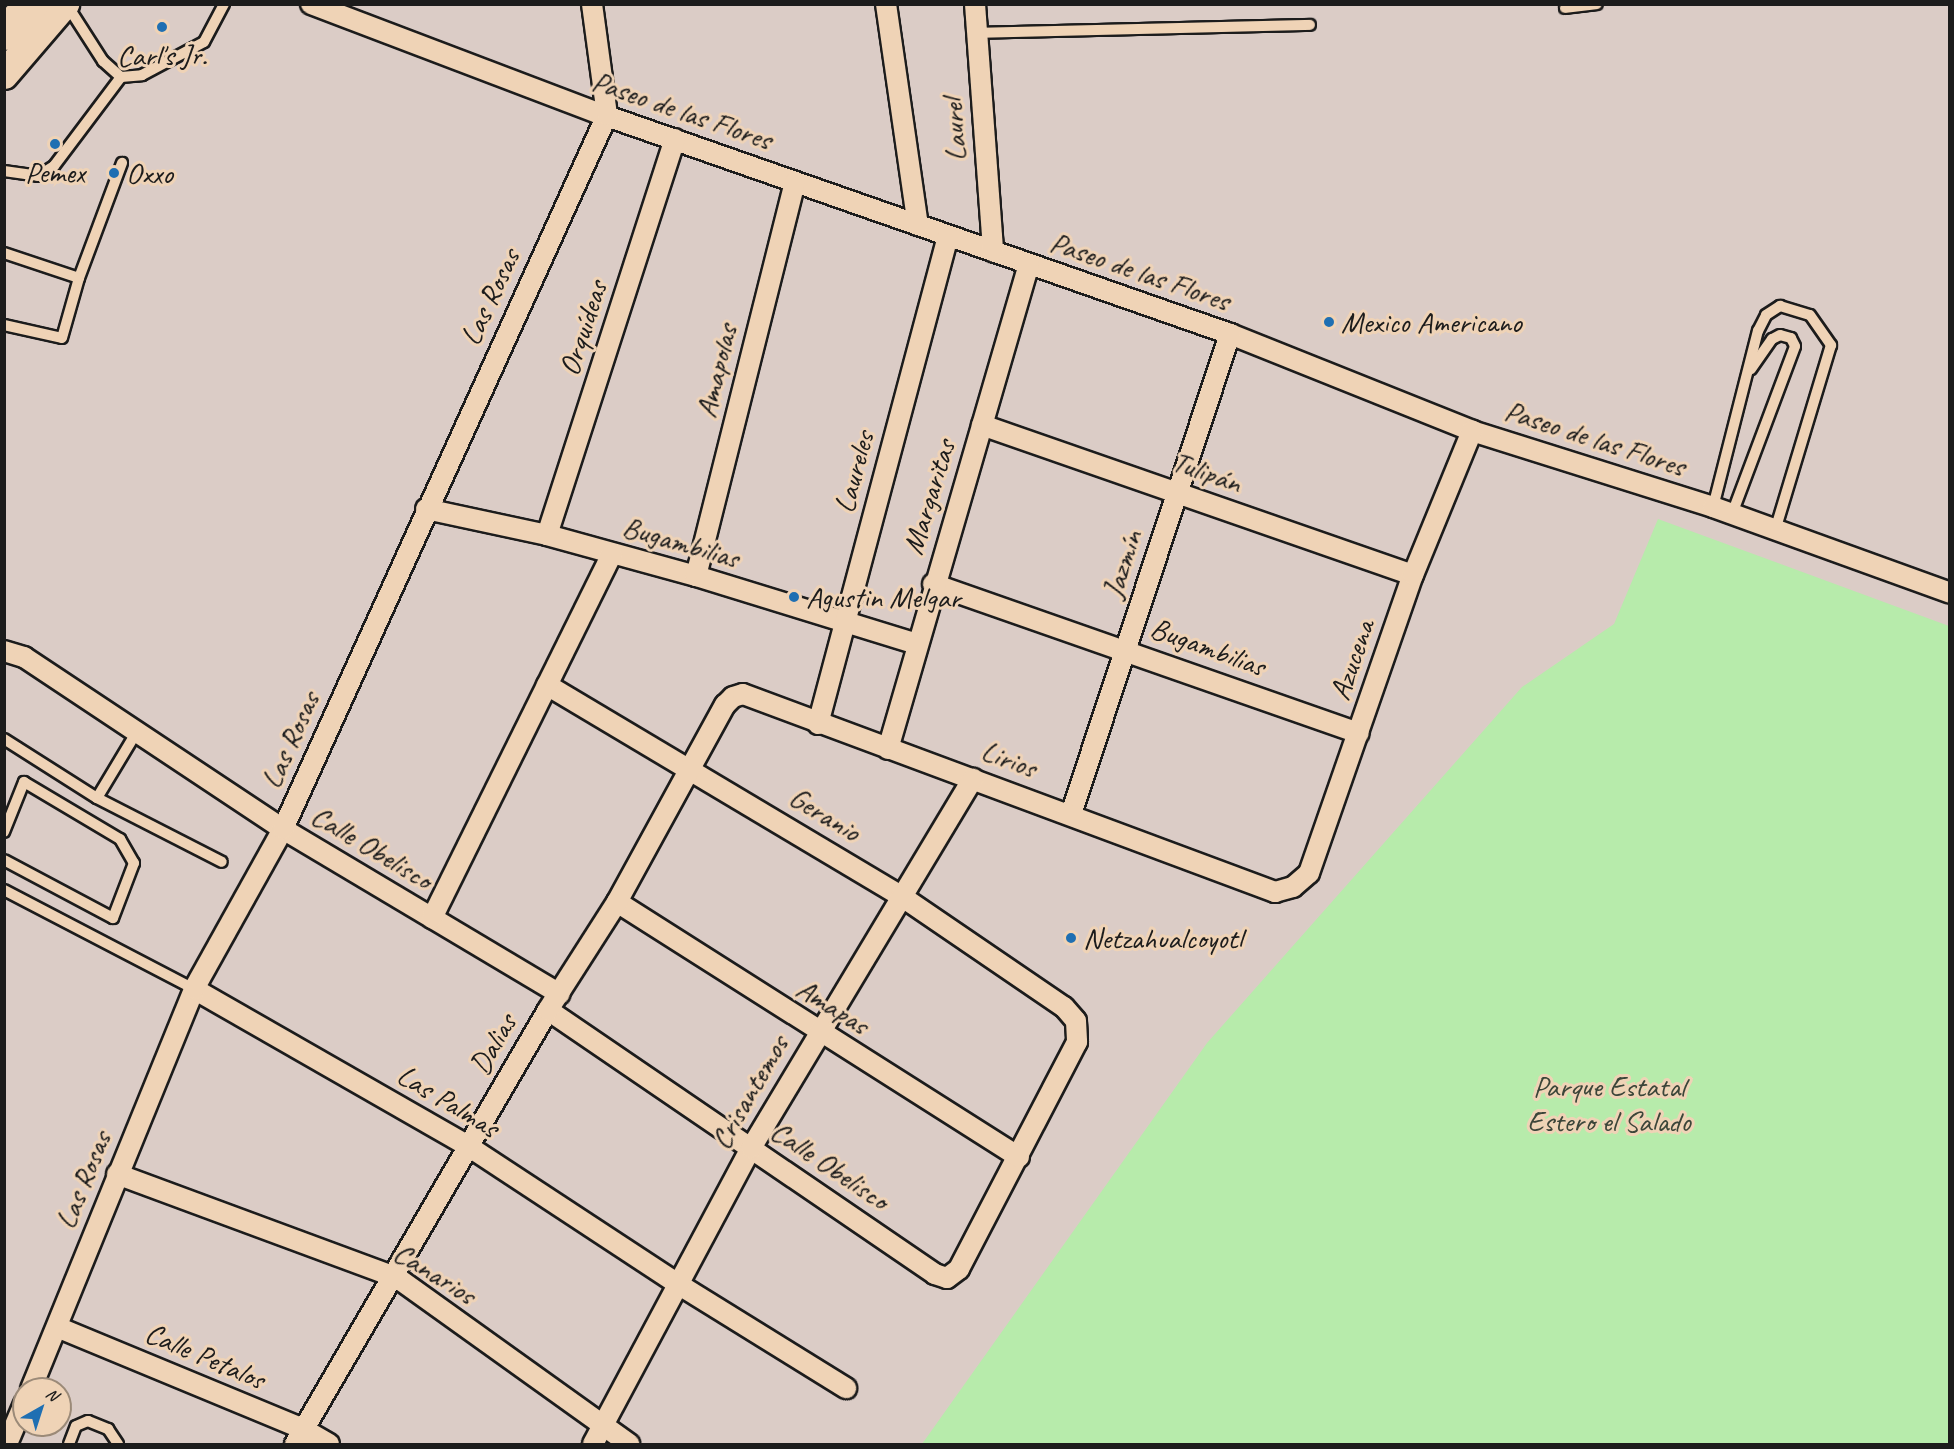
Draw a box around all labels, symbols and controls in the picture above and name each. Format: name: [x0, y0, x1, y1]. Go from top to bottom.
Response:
marker: Carl's Jr.: [155, 20, 169, 34]
place label: Carl's Jr.: [117, 37, 207, 73]
street label: Paseo de las Flores: [587, 62, 777, 158]
street label: Laurel: [934, 98, 974, 162]
marker: Pemex: [48, 137, 62, 151]
place label: Pemex: [25, 154, 85, 190]
place label: Oxxo: [126, 155, 173, 191]
marker: Oxxo: [107, 166, 121, 180]
street label: Paseo de las Flores: [1045, 223, 1235, 319]
street label: Las Rosas: [452, 243, 528, 351]
street label: Orquídeas: [551, 276, 615, 380]
place label: Mexico Americano: [1341, 304, 1522, 340]
marker: Mexico Americano: [1322, 315, 1336, 329]
street label: Amapolas: [687, 321, 745, 421]
street label: Paseo de las Flores: [1500, 392, 1690, 484]
street label: Laureles: [826, 427, 882, 517]
street label: Margaritas: [895, 435, 963, 559]
street label: Tulipán: [1168, 443, 1246, 501]
street label: Bugambilias: [619, 508, 743, 576]
street label: Jazmín: [1094, 526, 1150, 602]
place label: Agustin Melgar: [806, 579, 960, 615]
marker: Agustin Melgar: [787, 590, 801, 604]
street label: Bugambilias: [1146, 610, 1270, 684]
street label: Azucena: [1322, 615, 1382, 705]
street label: Las Rosas: [253, 686, 327, 794]
street label: Lirios: [977, 733, 1041, 785]
street label: Geranio: [783, 779, 867, 849]
street label: Calle Obelisco: [305, 797, 439, 897]
place label: Netzahualcoyotl: [1083, 920, 1242, 956]
marker: Netzahualcoyotl: [1064, 931, 1078, 945]
street label: Amapas: [790, 970, 876, 1042]
street label: Dalias: [461, 1007, 525, 1081]
street label: Crisantemos: [702, 1029, 796, 1155]
street label: Las Palmas: [389, 1056, 507, 1146]
park label: Parque Estatal Estero el Salado: [1527, 1068, 1691, 1138]
street label: Calle Obelisco: [764, 1113, 896, 1217]
street label: Las Rosas: [47, 1126, 119, 1234]
street label: Canarios: [387, 1234, 483, 1312]
street label: Calle Petalos: [140, 1315, 270, 1397]
north arrow: [12, 1377, 72, 1437]
text: N: [42, 1384, 62, 1405]

